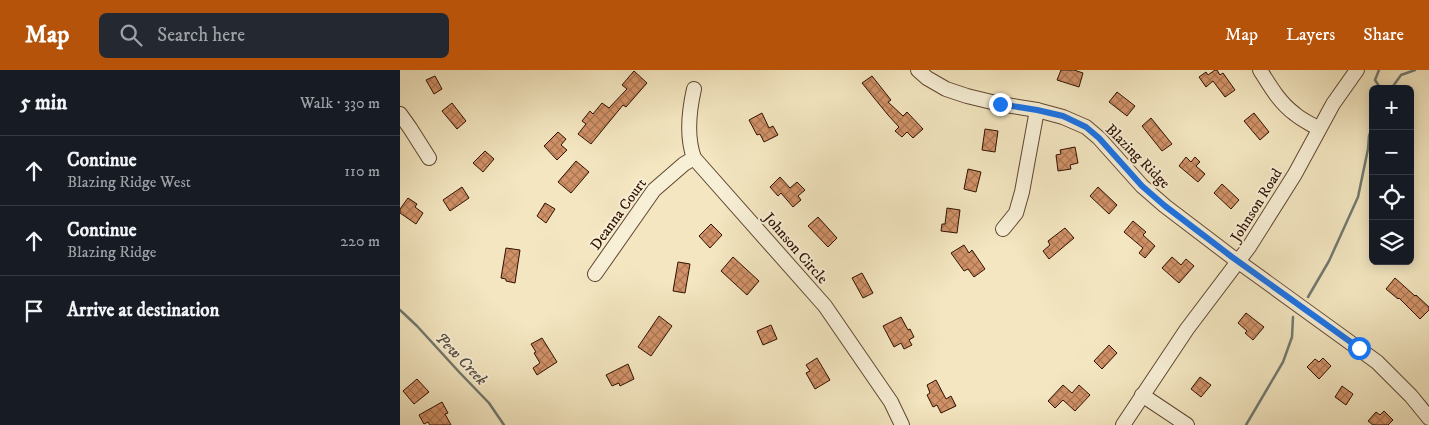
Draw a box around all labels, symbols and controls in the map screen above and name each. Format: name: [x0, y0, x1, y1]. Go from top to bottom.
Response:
search box: [99, 13, 449, 58]
text: Map: [25, 20, 69, 50]
icon: search: [117, 21, 145, 49]
text: Search here: [157, 24, 245, 47]
text: Map: [1225, 24, 1258, 46]
text: Layers: [1286, 24, 1335, 46]
text: Share: [1363, 24, 1404, 46]
map controls: [1369, 85, 1414, 265]
button: +: [1369, 85, 1414, 130]
text: 5 min: [20, 90, 67, 116]
text: Walk · 330 m: [300, 93, 380, 113]
route end: [989, 93, 1012, 116]
street label: Blazing Ridge: [1101, 120, 1174, 193]
button: −: [1369, 130, 1414, 175]
text: Continue: [67, 149, 137, 172]
icon: ahead: [20, 157, 48, 185]
text: 110 m: [344, 161, 380, 181]
street label: Johnson Road: [1225, 165, 1287, 247]
text: Blazing Ridge West: [67, 172, 191, 192]
street label: Deanna Court: [586, 175, 651, 254]
button: locate: [1369, 175, 1414, 220]
street label: Johnson Circle: [758, 207, 832, 288]
text: Continue: [67, 219, 137, 242]
button: layers: [1369, 220, 1414, 265]
icon: ahead: [20, 227, 48, 255]
text: 220 m: [340, 231, 380, 251]
text: Blazing Ridge: [67, 242, 156, 262]
icon: arrive: [20, 297, 48, 325]
text: Arrive at destination: [67, 299, 219, 322]
water label: Pew Creek: [431, 328, 492, 390]
route start: [1348, 337, 1371, 360]

